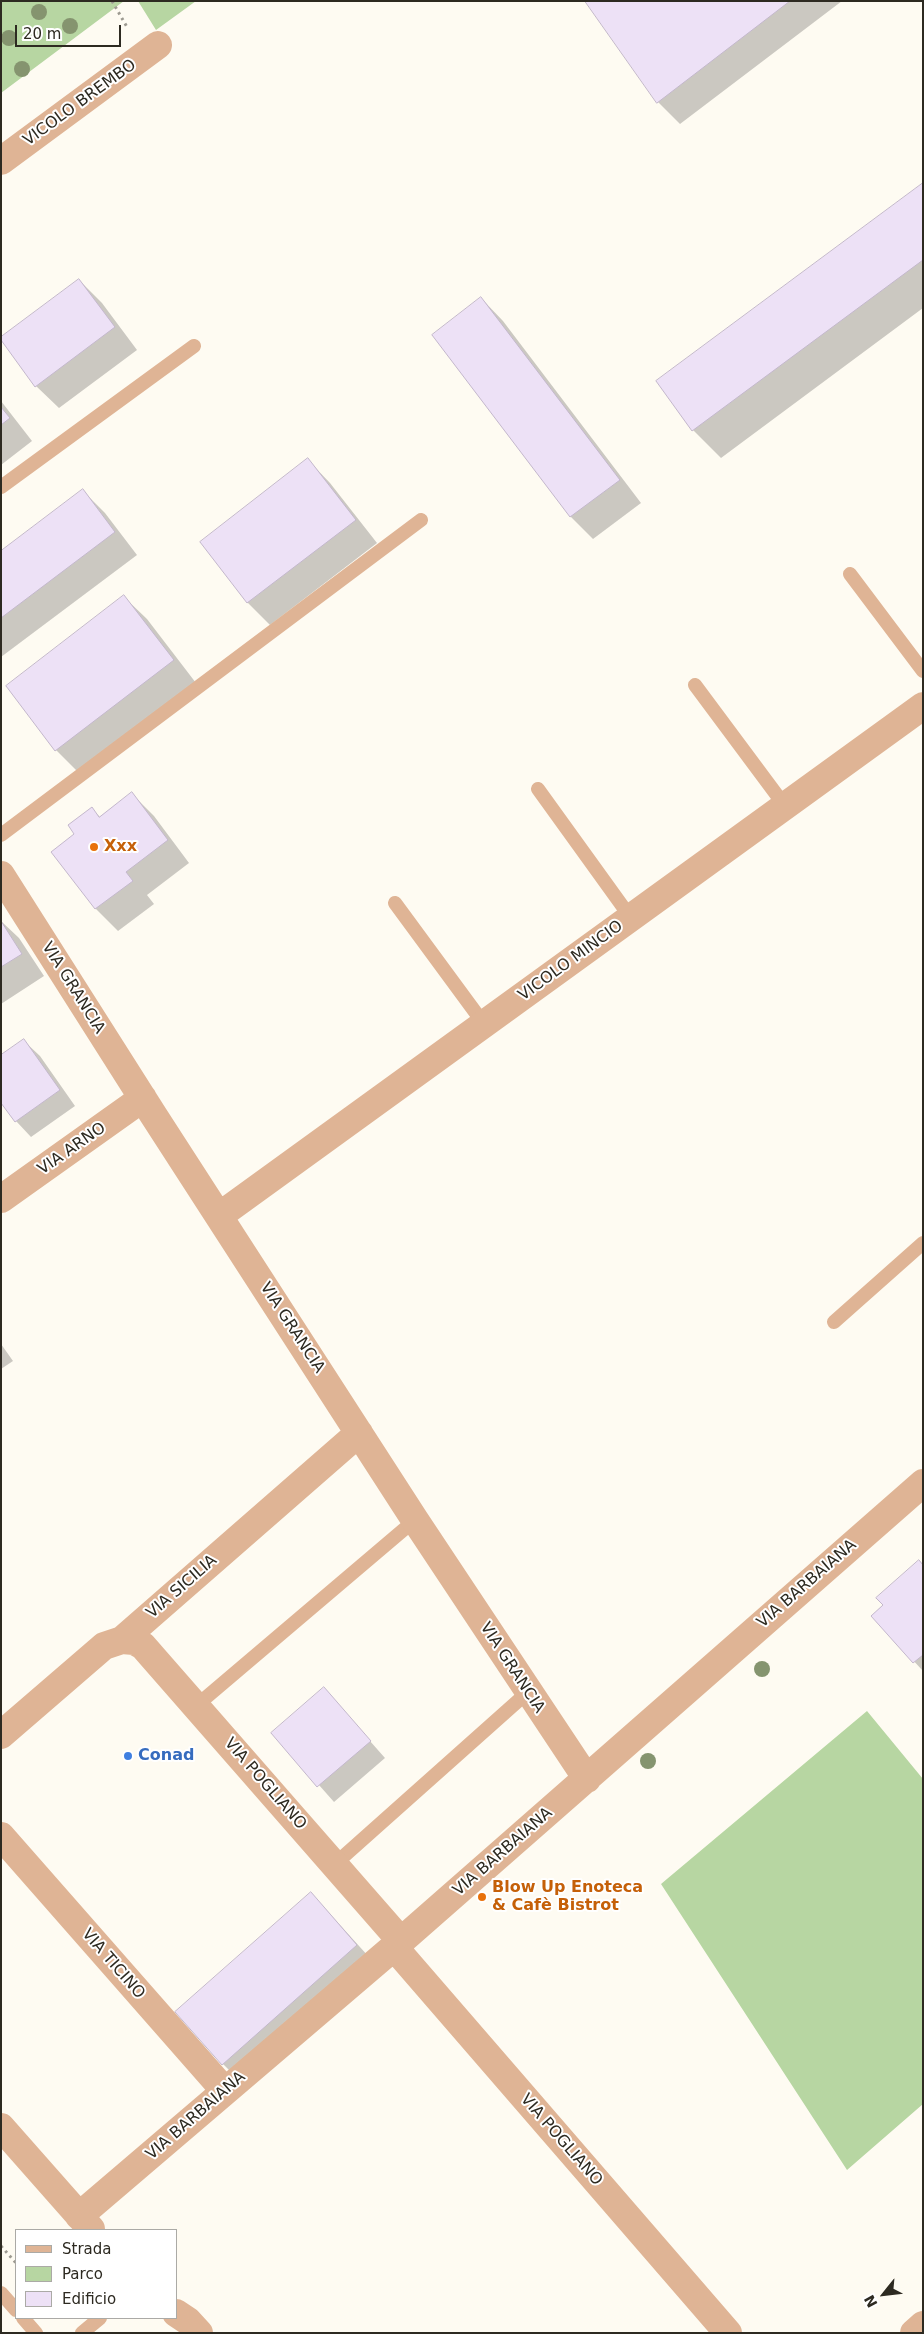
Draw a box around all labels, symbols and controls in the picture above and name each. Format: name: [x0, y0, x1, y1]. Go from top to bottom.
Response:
scale bar: [18, 15, 124, 47]
text: 20 m: [23, 25, 61, 43]
street label: VICOLO BREMBO: [20, 56, 140, 150]
place label: Xxx: [104, 837, 137, 857]
marker: Xxx: [88, 841, 100, 853]
street label: VICOLO MINCIO: [515, 917, 627, 1005]
street label: VIA GRANCIA: [37, 939, 109, 1037]
street label: VIA ARNO: [34, 1119, 110, 1179]
street label: VIA GRANCIA: [256, 1279, 328, 1377]
street label: VIA BARBAIANA: [753, 1536, 861, 1632]
street label: VIA SICILIA: [143, 1551, 221, 1623]
street label: VIA GRANCIA: [476, 1619, 548, 1717]
street label: VIA POGLIANO: [220, 1734, 310, 1834]
place label: Conad: [138, 1746, 194, 1766]
marker: Conad: [122, 1750, 134, 1762]
street label: VIA BARBAIANA: [449, 1804, 557, 1900]
place label: Blow Up Enoteca & Cafè Bistrot: [492, 1878, 643, 1916]
marker: Blow Up Enoteca & Cafè Bistrot: [476, 1891, 488, 1903]
street label: VIA TICINO: [77, 1925, 149, 2003]
street label: VIA BARBAIANA: [142, 2068, 250, 2164]
street label: VIA POGLIANO: [516, 2090, 606, 2190]
legend: [15, 2229, 178, 2319]
text: Strada: [62, 2240, 111, 2258]
text: Parco: [62, 2265, 103, 2283]
north arrow: [859, 2269, 909, 2319]
text: Edificio: [62, 2290, 116, 2308]
text: N: [861, 2292, 881, 2310]

